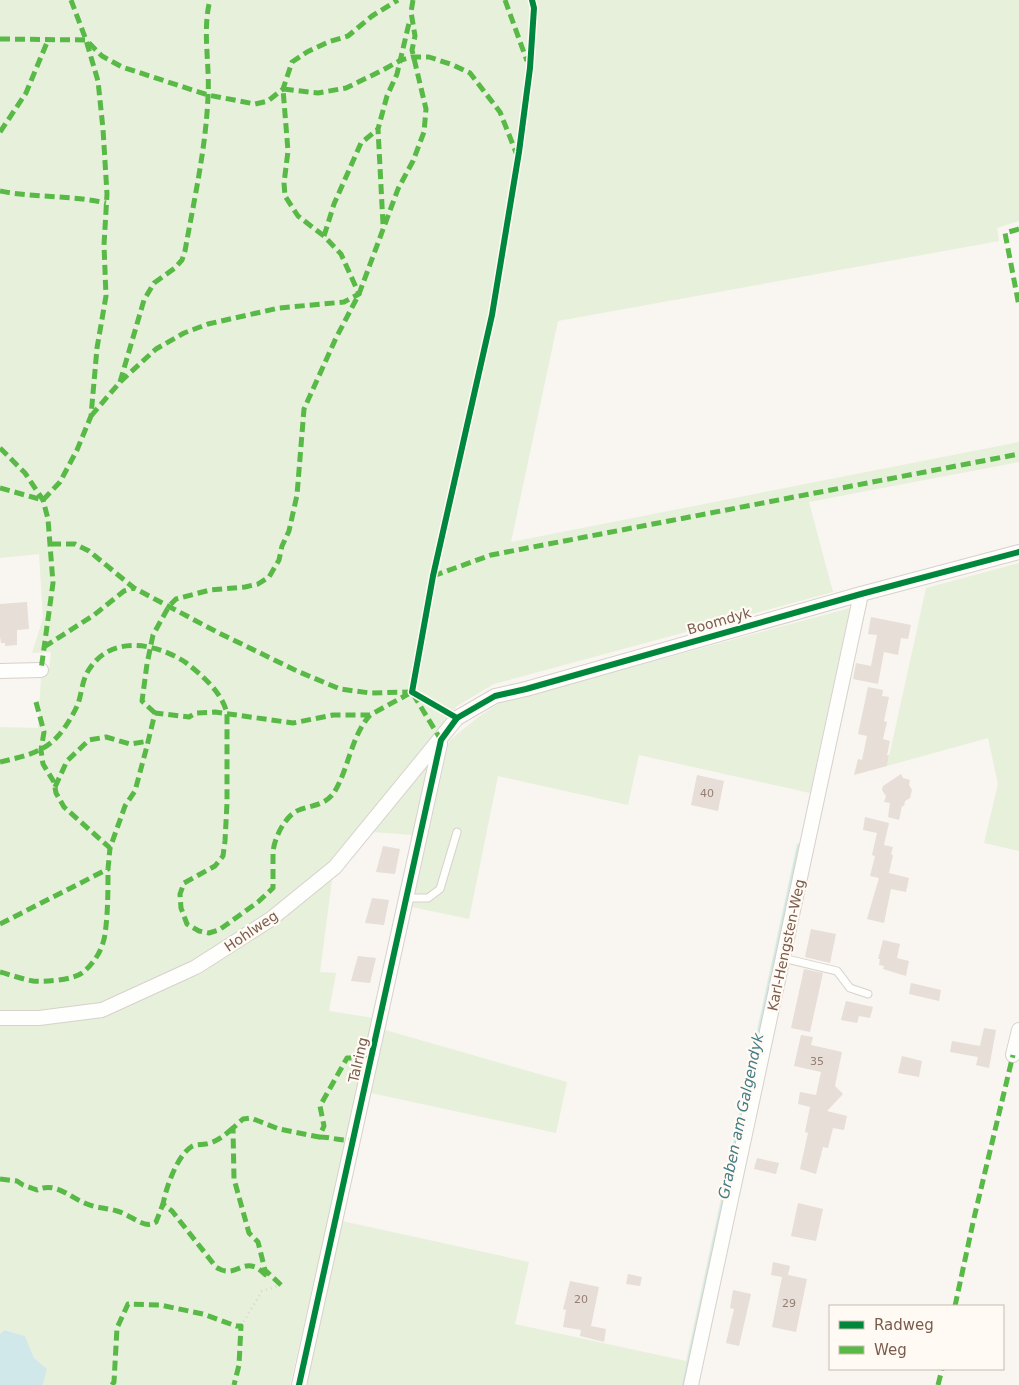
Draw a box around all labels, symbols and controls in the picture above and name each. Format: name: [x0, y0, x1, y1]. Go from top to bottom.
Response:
street label: Boomdyk: [685, 604, 754, 638]
house number: 40: [700, 787, 714, 800]
street label: Karl-Hengsten-Weg: [764, 878, 808, 1012]
street label: Hohlweg: [221, 907, 281, 955]
water label: Graben am Galgendyk: [715, 1030, 768, 1200]
street label: Talring: [345, 1036, 371, 1085]
house number: 35: [810, 1055, 824, 1068]
house number: 20: [574, 1293, 588, 1306]
house number: 29: [782, 1297, 796, 1310]
legend: [829, 1305, 1004, 1370]
text: Radweg: [874, 1316, 934, 1334]
text: Weg: [874, 1341, 907, 1359]

